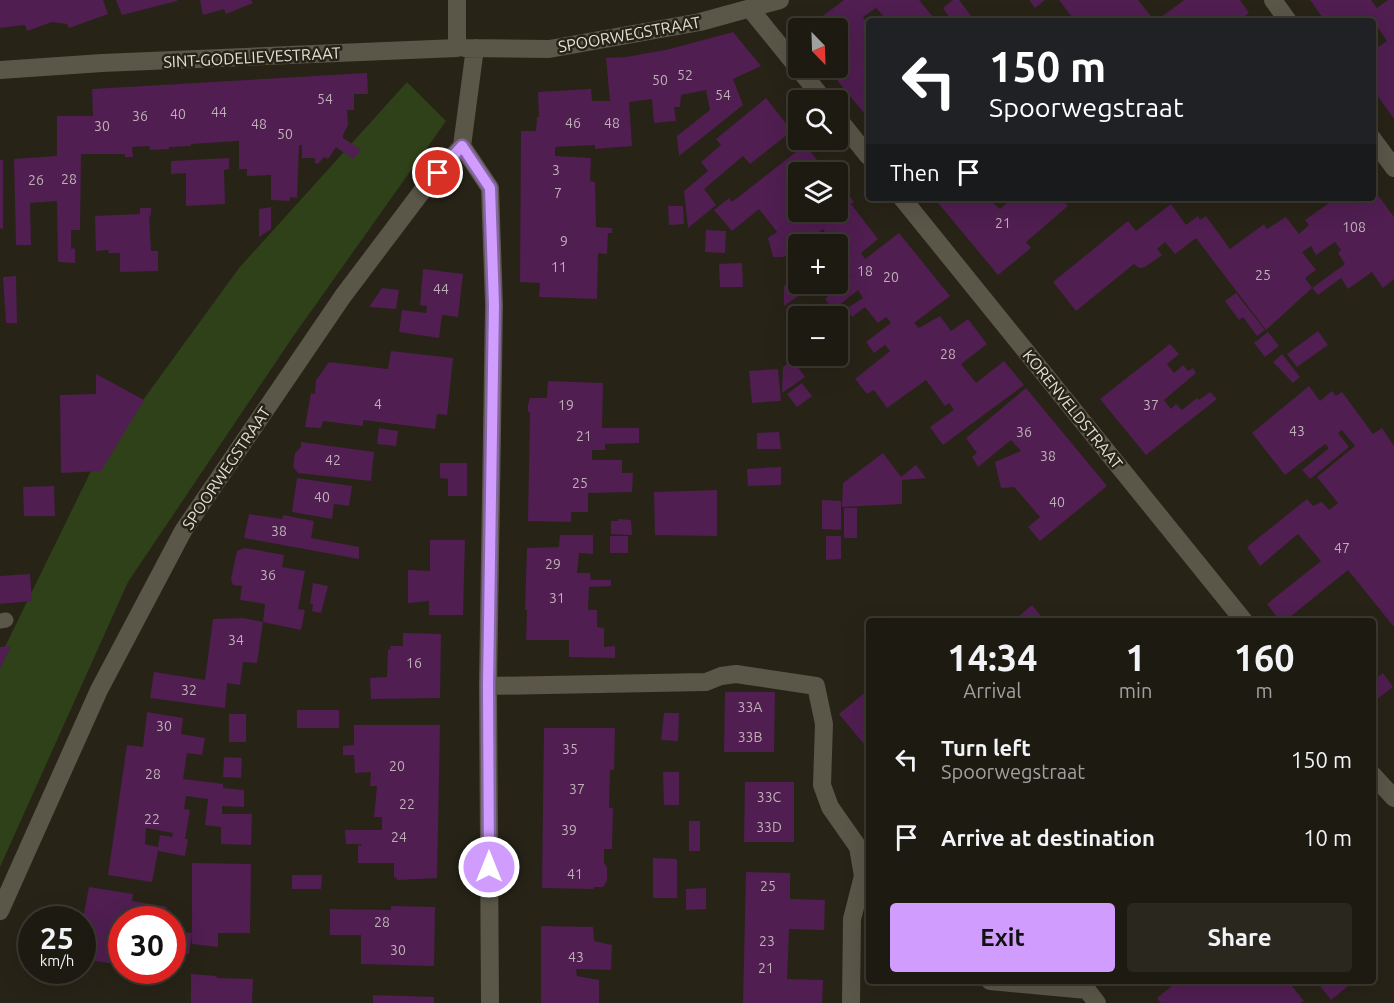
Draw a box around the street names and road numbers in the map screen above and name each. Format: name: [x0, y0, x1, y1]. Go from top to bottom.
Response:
street label: SPOORWEGSTRAAT: [557, 13, 702, 55]
street label: SINT-GODELIEVESTRAAT: [163, 43, 341, 71]
street label: KORENVELDSTRAAT: [1020, 346, 1127, 472]
street label: SPOORWEGSTRAAT: [178, 403, 274, 533]

